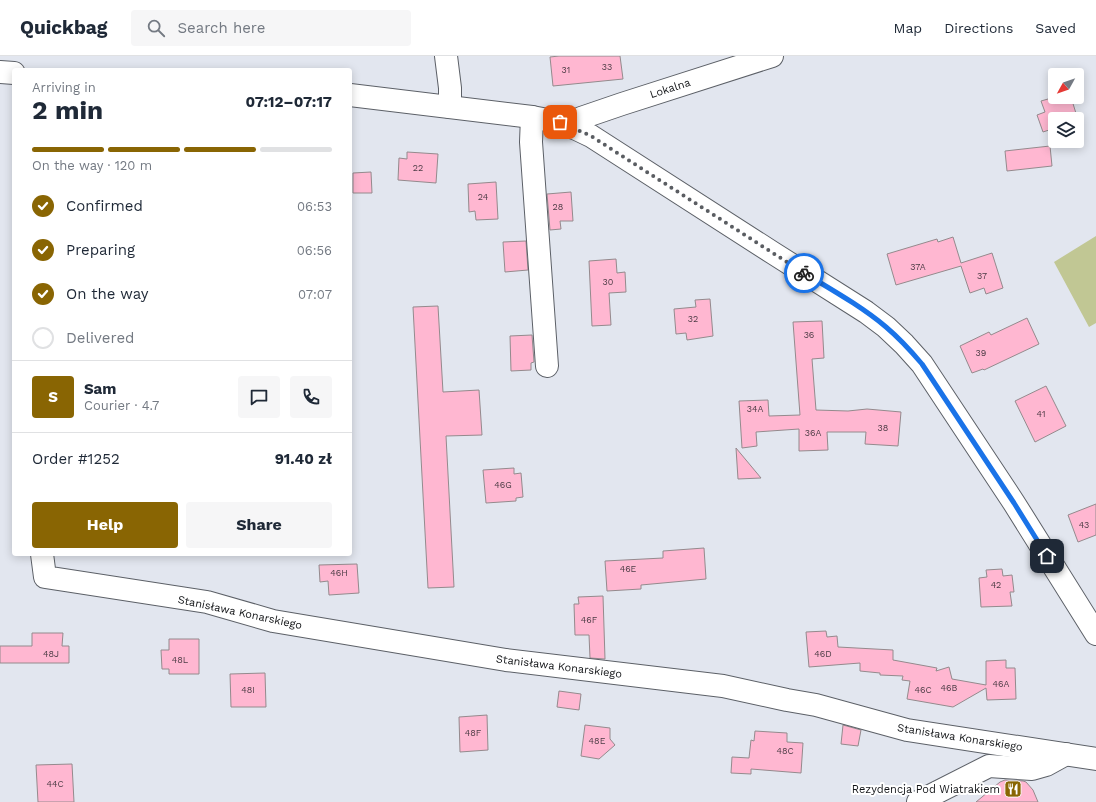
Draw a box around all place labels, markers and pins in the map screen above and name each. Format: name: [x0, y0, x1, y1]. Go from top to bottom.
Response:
pin: [543, 105, 577, 139]
pin: [1030, 539, 1064, 573]
restaurant icon: Rezydencja Pod Wiatrakiem: [1003, 779, 1023, 799]
place label: Rezydencja Pod Wiatrakiem: [852, 783, 1000, 796]

